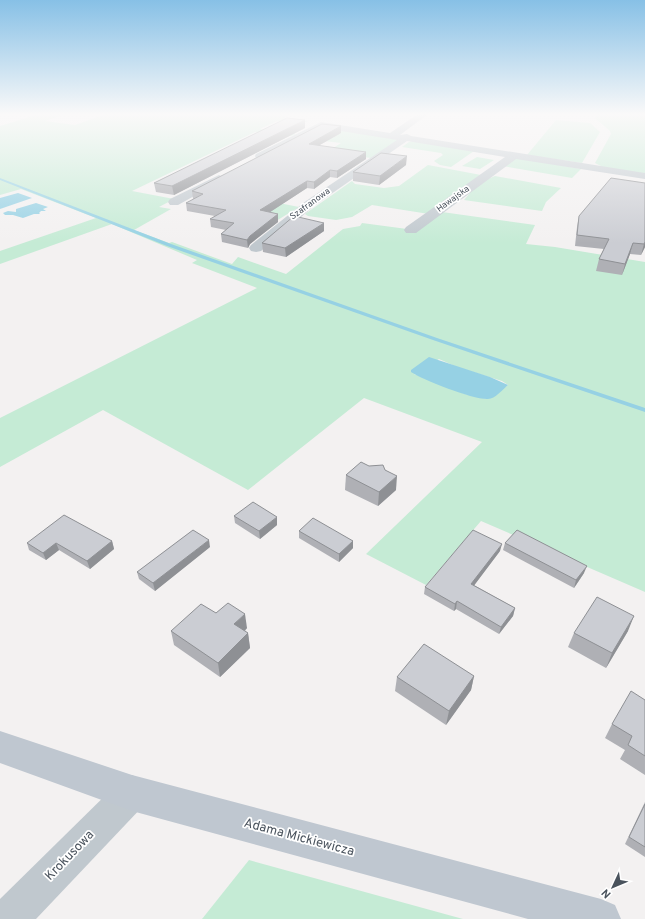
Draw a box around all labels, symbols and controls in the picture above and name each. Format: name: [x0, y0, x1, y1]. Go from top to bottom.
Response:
street label: Hawajska: [434, 183, 472, 215]
street label: Szafranowa: [288, 186, 332, 222]
street label: Adama Mickiewicza: [242, 816, 356, 860]
street label: Krokusowa: [42, 828, 98, 884]
north arrow: [593, 867, 633, 907]
text: N: [599, 886, 614, 901]

